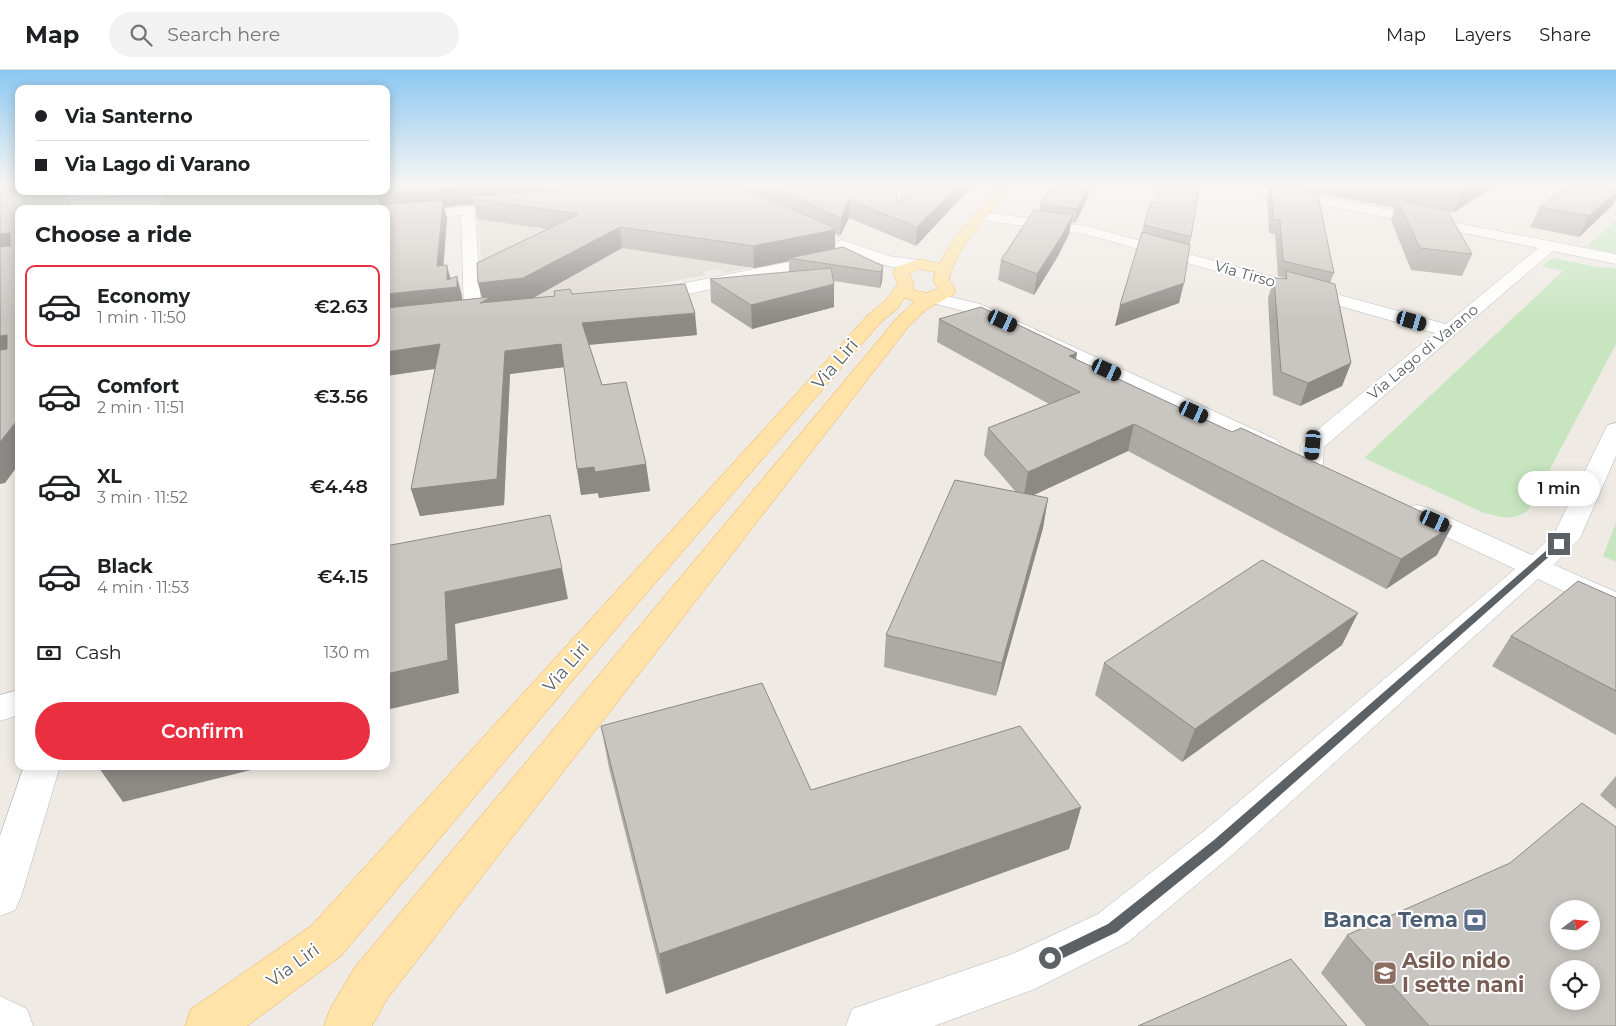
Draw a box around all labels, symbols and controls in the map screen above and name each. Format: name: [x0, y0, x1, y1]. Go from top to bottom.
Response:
search box: [109, 12, 459, 57]
text: Map: [25, 20, 79, 49]
icon: search: [127, 21, 155, 49]
text: Search here: [167, 23, 280, 46]
text: Map: [1386, 24, 1426, 46]
text: Layers: [1454, 24, 1511, 46]
text: Share: [1539, 24, 1591, 46]
text: Via Santerno: [65, 105, 193, 128]
text: Via Lago di Varano: [65, 153, 250, 176]
text: Choose a ride: [35, 221, 192, 248]
street label: Via Tirso: [1213, 256, 1278, 291]
icon: car: [37, 284, 82, 329]
text: Economy: [97, 285, 190, 308]
text: €2.63: [314, 295, 368, 318]
street label: Via Lago di Varano: [1363, 300, 1482, 403]
text: 1 min · 11:50: [97, 308, 186, 327]
car: [986, 308, 1019, 334]
car: [1395, 310, 1428, 332]
street label: Via Liri: [807, 334, 863, 394]
car: [1090, 357, 1123, 383]
icon: car: [37, 374, 82, 419]
text: Comfort: [97, 375, 179, 398]
text: €3.56: [314, 385, 368, 408]
text: 2 min · 11:51: [97, 398, 185, 417]
car: [1177, 399, 1210, 425]
car: [1304, 429, 1321, 461]
icon: car: [37, 464, 82, 509]
text: XL: [97, 465, 122, 488]
callout: 1 min: [1518, 472, 1600, 506]
text: €4.48: [310, 475, 368, 498]
text: 1 min: [1538, 479, 1580, 498]
text: 3 min · 11:52: [97, 488, 188, 507]
car: [1418, 508, 1451, 534]
route end: [1548, 533, 1570, 555]
icon: car: [37, 554, 82, 599]
text: Black: [97, 555, 153, 578]
text: €4.15: [317, 565, 368, 588]
text: 4 min · 11:53: [97, 578, 189, 597]
street label: Via Liri: [538, 637, 594, 697]
icon: cash: [35, 639, 63, 667]
text: Cash: [75, 641, 122, 664]
text: 130 m: [323, 643, 370, 662]
button: Confirm: [35, 702, 370, 760]
north arrow: [1550, 900, 1600, 950]
map controls: [1550, 900, 1600, 1010]
place label: Banca Tema: [1323, 907, 1458, 932]
bank icon: Banca Tema: [1462, 907, 1488, 933]
street label: Via Liri: [262, 939, 324, 991]
route start: [1039, 947, 1061, 969]
place label: Asilo nido I sette nani: [1401, 948, 1524, 997]
school or university icon: Asilo nido I sette nani: [1372, 960, 1398, 986]
button: locate: [1550, 960, 1600, 1010]

